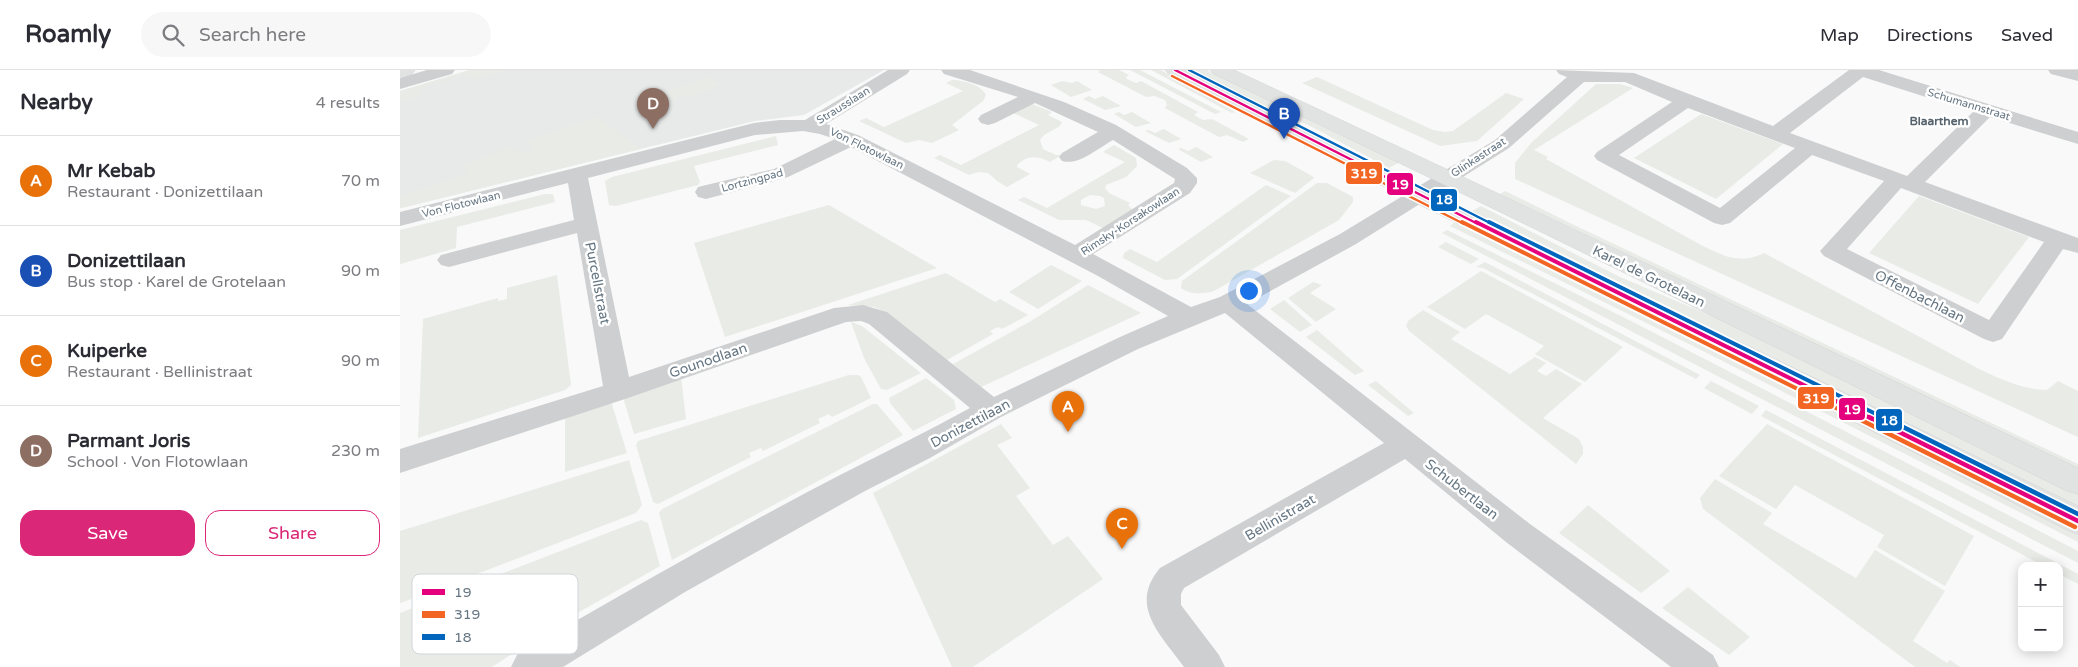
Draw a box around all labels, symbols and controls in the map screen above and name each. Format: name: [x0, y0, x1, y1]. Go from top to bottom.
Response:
search box: [141, 12, 491, 57]
text: Roamly: [25, 20, 111, 49]
icon: search: [159, 21, 187, 49]
text: Search here: [199, 24, 306, 46]
text: Map: [1820, 24, 1859, 46]
text: Directions: [1887, 24, 1973, 46]
text: Saved: [2001, 24, 2053, 46]
street label: Strausslaan: [814, 84, 872, 127]
street label: Schumannstraat: [1926, 86, 2012, 123]
pin: D: [637, 88, 669, 129]
text: Nearby: [20, 90, 93, 115]
text: 4 results: [316, 93, 380, 113]
pin: B: [1268, 98, 1300, 139]
district label: Blaarthem: [1909, 114, 1969, 128]
street label: Von Flotowlaan: [828, 125, 906, 172]
street label: Glinkastraat: [1448, 135, 1508, 180]
text: Mr Kebab: [67, 160, 156, 182]
line badge: 319: [1345, 161, 1383, 185]
text: 319: [1351, 165, 1377, 182]
street label: Lortzingpad: [720, 166, 784, 195]
text: A: [30, 171, 42, 191]
text: 70 m: [341, 171, 380, 191]
line badge: 19: [1386, 172, 1414, 196]
text: 19: [1391, 176, 1409, 193]
text: Restaurant · Donizettilaan: [67, 182, 263, 202]
street label: Rimsky-Korsakowlaan: [1079, 185, 1182, 258]
street label: Von Flotowlaan: [420, 188, 502, 221]
line badge: 18: [1430, 188, 1458, 212]
text: 18: [1435, 191, 1453, 208]
street label: Purcellstraat: [581, 240, 614, 326]
street label: Karel de Grotelaan: [1590, 242, 1708, 311]
text: Donizettilaan: [67, 250, 186, 272]
text: B: [30, 261, 42, 281]
text: 90 m: [341, 261, 380, 281]
street label: Offenbachlaan: [1872, 266, 1968, 326]
text: Bus stop · Karel de Grotelaan: [67, 272, 286, 292]
your location: [1236, 278, 1262, 304]
street label: Gounodlaan: [667, 339, 749, 382]
text: Kuiperke: [67, 340, 147, 362]
text: C: [30, 351, 42, 371]
text: 90 m: [341, 351, 380, 371]
text: Restaurant · Bellinistraat: [67, 362, 253, 382]
line badge: 319: [1797, 386, 1835, 410]
text: 319: [1803, 390, 1829, 407]
pin: A: [1052, 391, 1084, 432]
street label: Donizettilaan: [928, 395, 1013, 452]
line badge: 19: [1838, 397, 1866, 421]
text: 19: [1843, 401, 1861, 418]
line badge: 18: [1875, 408, 1903, 432]
text: 18: [1880, 412, 1898, 429]
text: Parmant Joris: [67, 430, 190, 452]
text: D: [30, 441, 42, 461]
text: 230 m: [331, 441, 380, 461]
text: School · Von Flotowlaan: [67, 452, 248, 472]
street label: Schubertlaan: [1422, 456, 1502, 523]
street label: Bellinistraat: [1242, 490, 1319, 544]
pin: C: [1106, 508, 1138, 549]
button: Save: [20, 510, 195, 556]
button: Share: [205, 510, 380, 556]
map controls: [2018, 562, 2063, 652]
button: +: [2018, 562, 2063, 607]
legend: [412, 574, 578, 654]
text: 19: [454, 584, 472, 601]
text: 319: [454, 606, 480, 623]
button: −: [2018, 607, 2063, 652]
text: 18: [454, 629, 472, 646]

